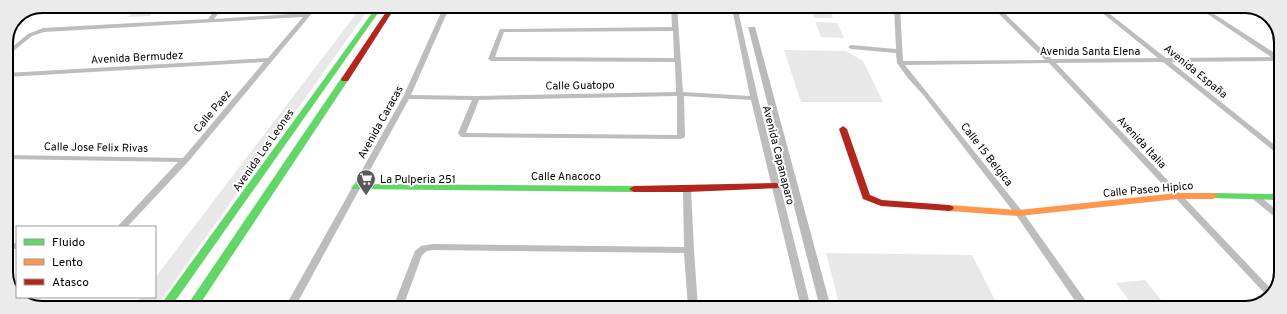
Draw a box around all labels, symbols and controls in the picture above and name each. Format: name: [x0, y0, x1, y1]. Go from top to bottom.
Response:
street label: Avenida España: [1161, 42, 1230, 102]
street label: Avenida Santa Elena: [1040, 45, 1140, 59]
street label: Avenida Bermudez: [90, 49, 184, 67]
street label: Calle Guatopo: [545, 78, 615, 94]
street label: Avenida Caracas: [355, 83, 407, 162]
street label: Calle Paez: [191, 88, 235, 136]
street label: Avenida Capanaparo: [759, 104, 797, 206]
street label: Avenida Los Leones: [230, 107, 298, 195]
street label: Avenida Italia: [1113, 114, 1169, 172]
street label: Calle 15 Belgica: [957, 120, 1016, 189]
street label: Calle Jose Felix Rivas: [44, 140, 148, 156]
supermarket icon: La Pulperia 251: [355, 168, 377, 196]
street label: Calle Anacoco: [531, 170, 601, 184]
place label: La Pulperia 251: [380, 173, 456, 187]
street label: Calle Paseo Hipico: [1102, 179, 1194, 201]
legend: [16, 226, 156, 298]
text: Fluido: [52, 235, 85, 251]
text: Lento: [52, 255, 83, 271]
text: Atasco: [52, 275, 89, 291]

